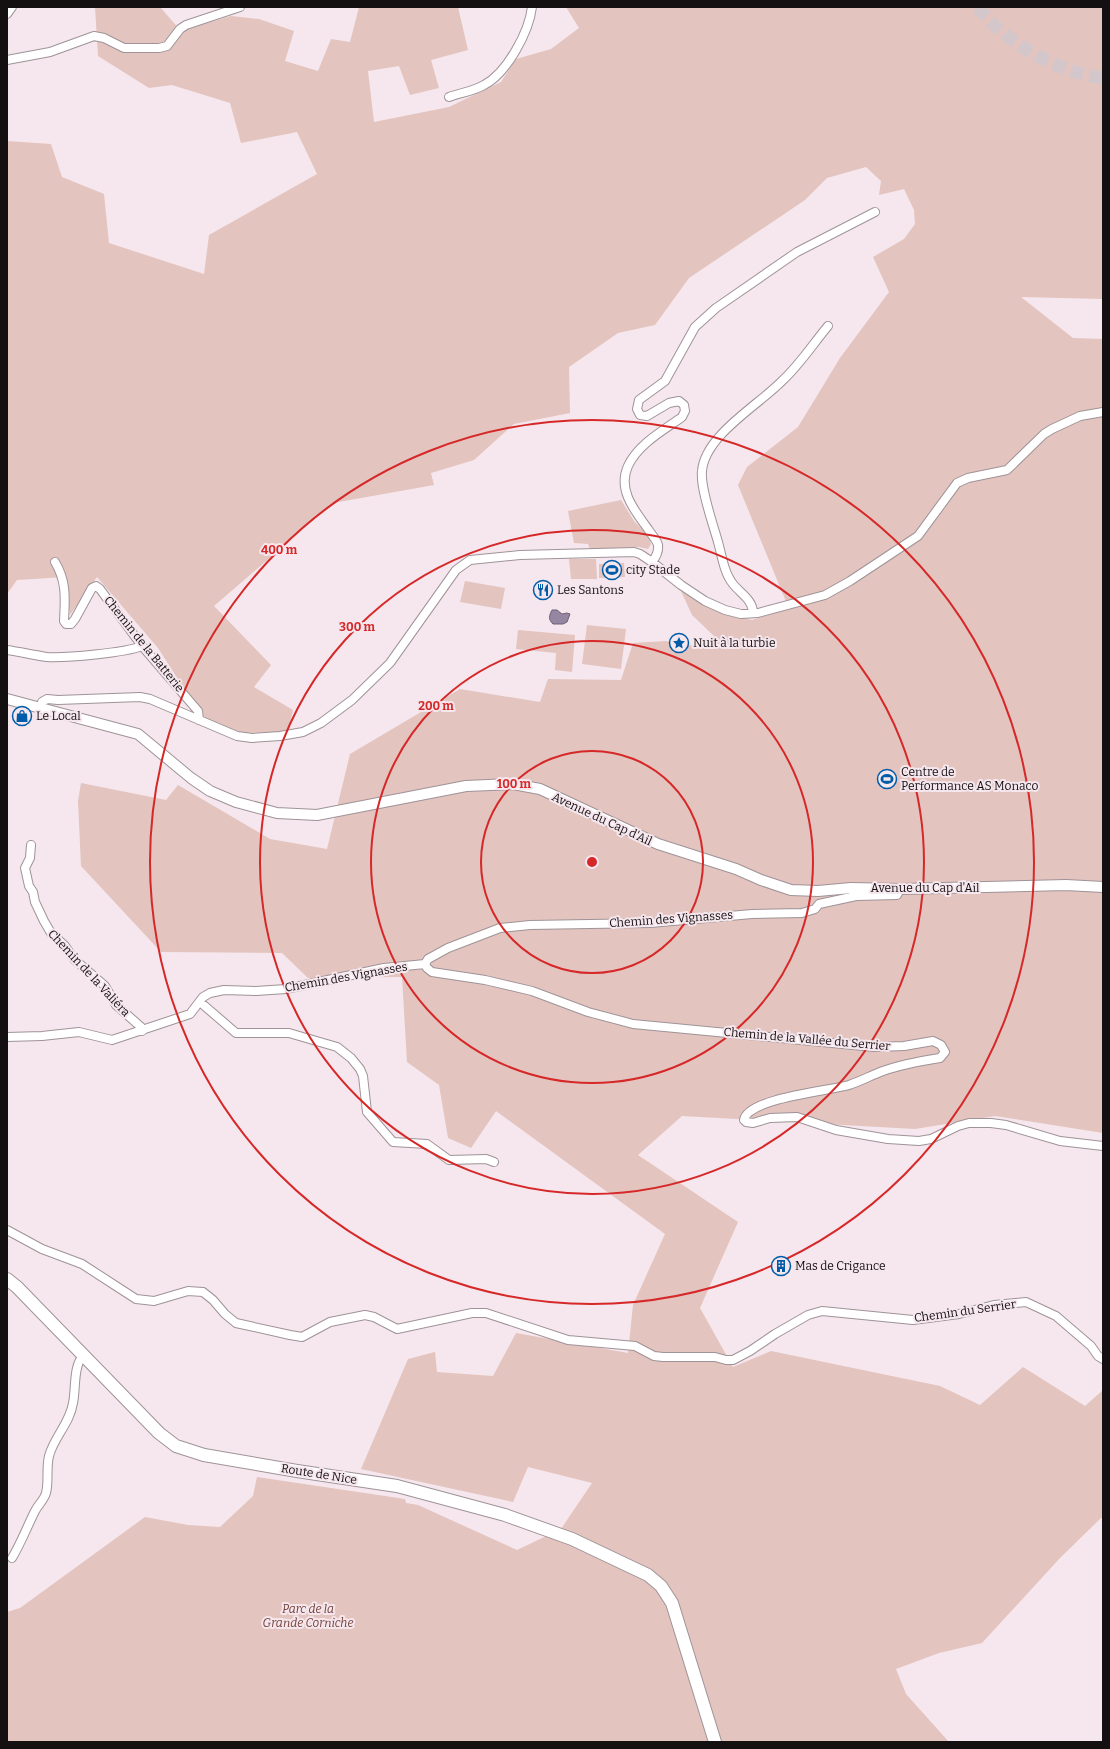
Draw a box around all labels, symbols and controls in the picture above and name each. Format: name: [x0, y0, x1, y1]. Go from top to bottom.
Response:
text: 400 m: [261, 543, 298, 557]
sports icon: city Stade: [601, 559, 623, 581]
place label: city Stade: [626, 563, 680, 577]
restaurant icon: Les Santons: [532, 579, 554, 601]
place label: Les Santons: [557, 583, 624, 597]
street label: Chemin de la Batterie: [101, 593, 187, 695]
text: 300 m: [339, 620, 375, 634]
place icon: Nuit à la turbie: [668, 632, 690, 654]
place label: Nuit à la turbie: [693, 636, 775, 650]
text: 200 m: [418, 699, 454, 713]
shop icon: Le Local: [11, 705, 33, 727]
place label: Le Local: [36, 709, 81, 723]
place label: Centre de Performance AS Monaco: [901, 765, 1039, 793]
sports icon: Centre de Performance AS Monaco: [876, 768, 898, 790]
text: 100 m: [497, 777, 532, 791]
street label: Avenue du Cap d'Ail: [550, 790, 655, 849]
centre of rings: [585, 855, 599, 869]
street label: Avenue du Cap d'Ail: [871, 881, 980, 895]
street label: Chemin des Vignasses: [609, 908, 734, 930]
street label: Chemin de la Valiéra: [45, 927, 133, 1020]
street label: Chemin des Vignasses: [284, 959, 409, 995]
street label: Chemin de la Vallée du Serrier: [723, 1025, 892, 1053]
building icon: Mas de Crigance: [770, 1255, 792, 1277]
place label: Mas de Crigance: [795, 1259, 886, 1273]
street label: Chemin du Serrier: [913, 1297, 1018, 1325]
street label: Route de Nice: [280, 1461, 358, 1487]
park label: Parc de la Grande Corniche: [263, 1602, 353, 1630]

